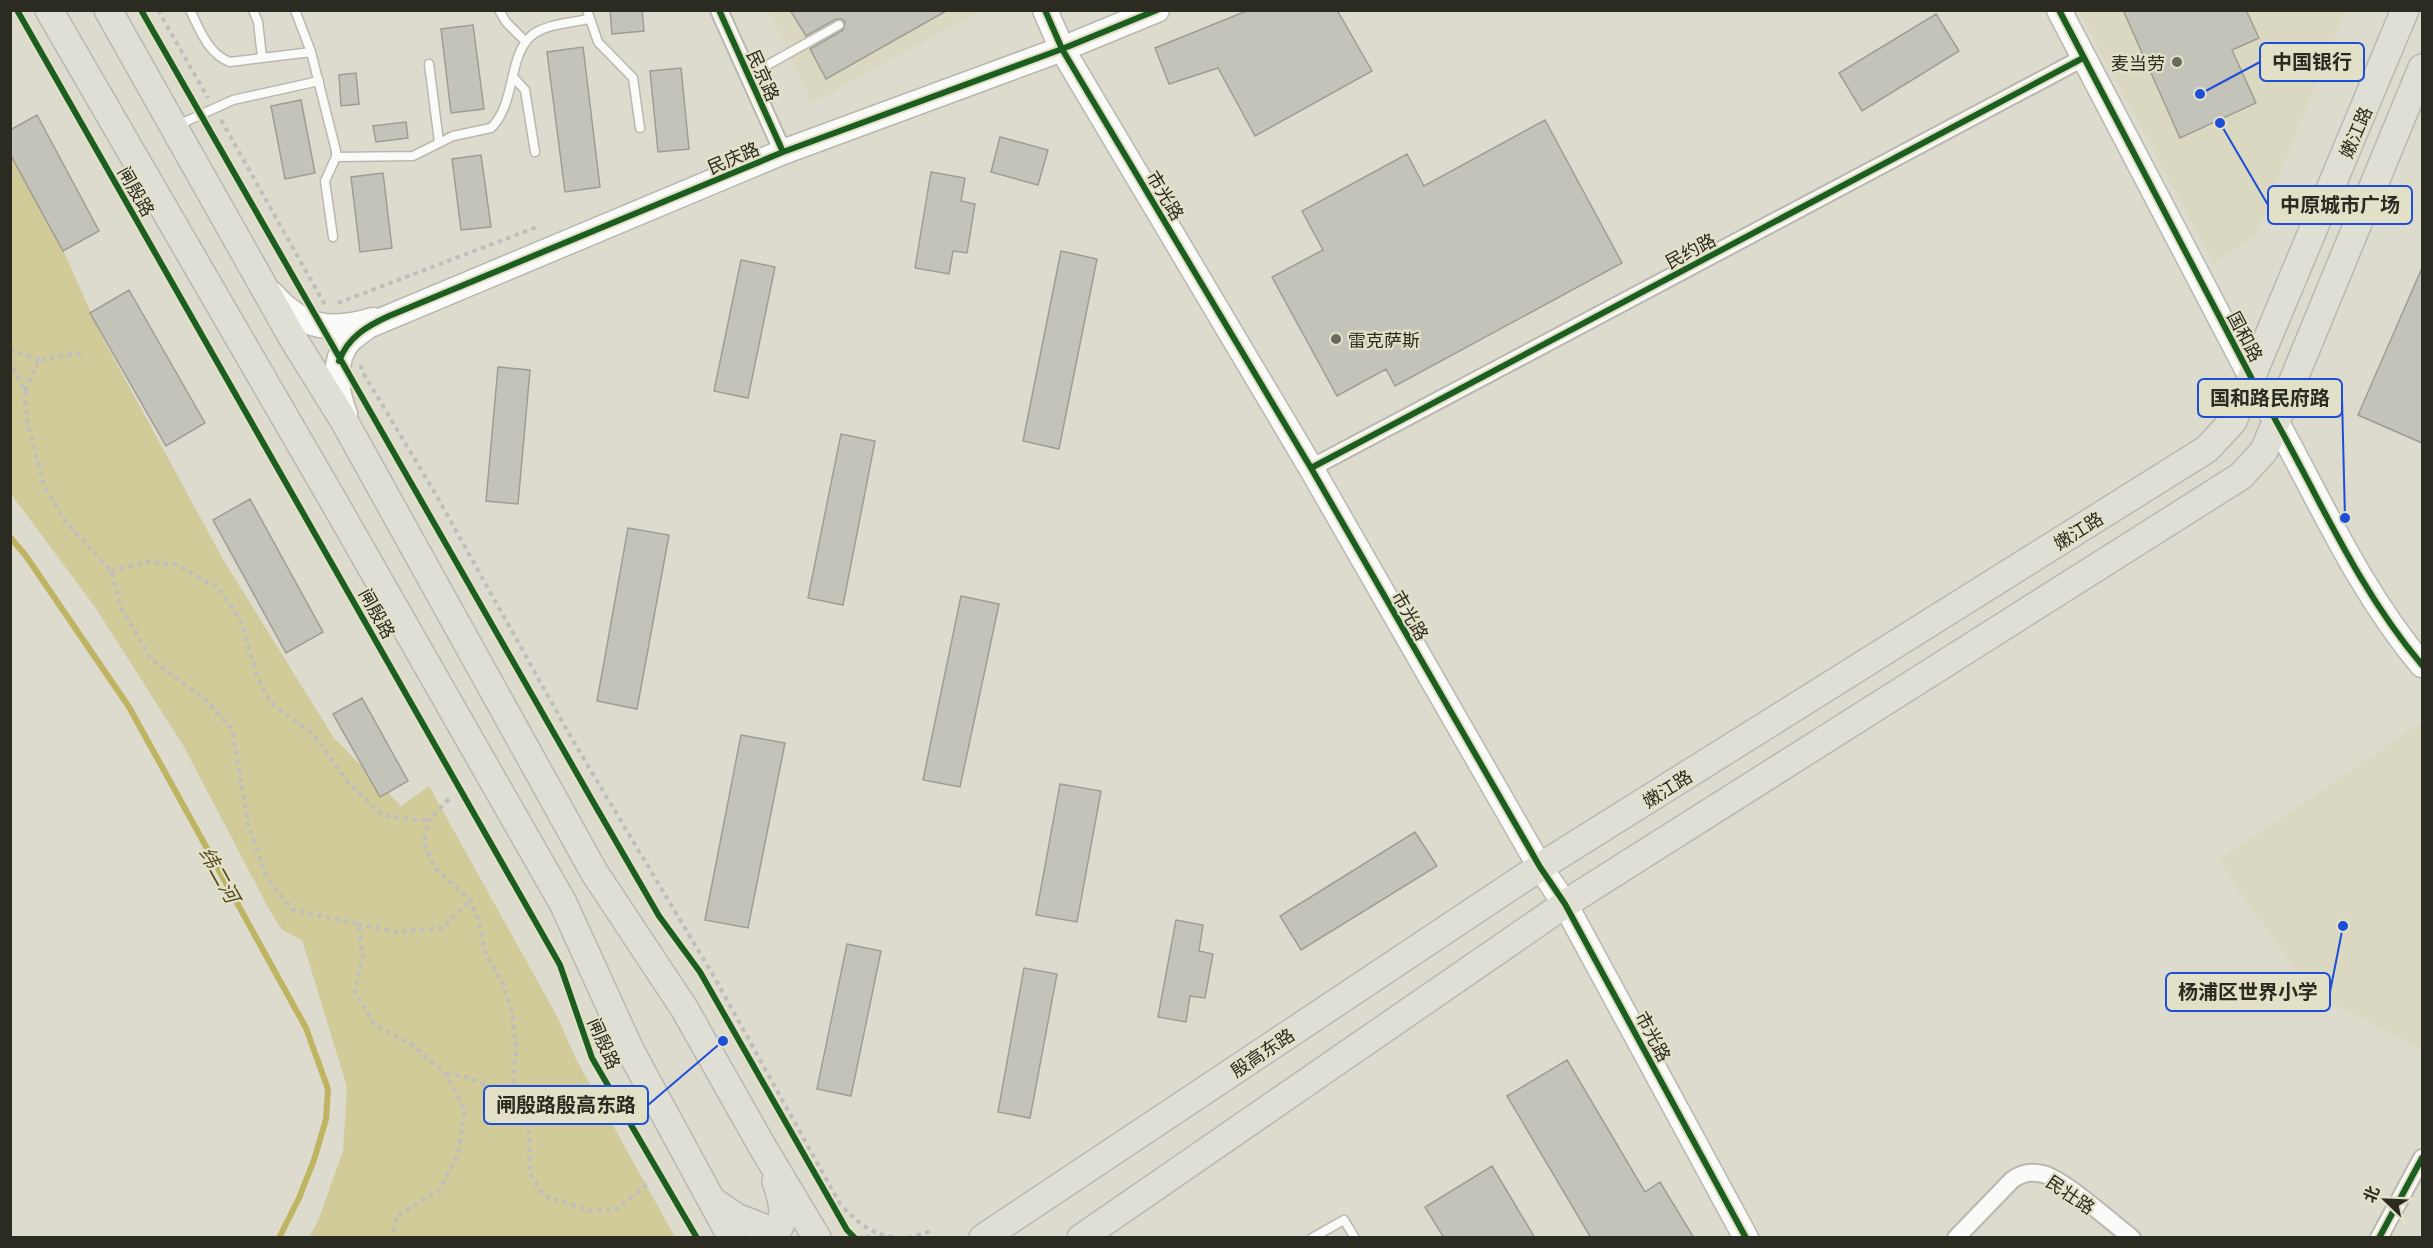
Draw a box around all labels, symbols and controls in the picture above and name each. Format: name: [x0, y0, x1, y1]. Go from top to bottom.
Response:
callout: 中国银行: [2260, 43, 2364, 81]
street label: 民京路: [741, 45, 787, 105]
text: 中国银行: [2272, 45, 2352, 75]
place label: 麦当劳: [2111, 49, 2165, 76]
marker: 麦当劳: [2170, 55, 2184, 69]
street label: 嫩江路: [2332, 102, 2378, 162]
street label: 民庆路: [703, 134, 763, 180]
street label: 闸殷路: [112, 161, 162, 221]
street label: 市光路: [1141, 165, 1191, 225]
callout: 中原城市广场: [2268, 186, 2412, 224]
text: 中原城市广场: [2280, 188, 2400, 218]
street label: 民约路: [1660, 225, 1720, 275]
street label: 国和路: [2221, 306, 2271, 366]
place label: 雷克萨斯: [1348, 326, 1420, 353]
marker: 雷克萨斯: [1329, 332, 1343, 346]
callout: 国和路民府路: [2198, 379, 2342, 417]
text: 国和路民府路: [2210, 381, 2330, 411]
street label: 嫩江路: [2048, 504, 2108, 556]
street label: 闸殷路: [353, 583, 403, 643]
street label: 市光路: [1386, 585, 1436, 645]
street label: 嫩江路: [1637, 762, 1697, 814]
water label: 纬二河: [193, 840, 251, 911]
callout: 杨浦区世界小学: [2166, 973, 2330, 1011]
text: 杨浦区世界小学: [2178, 975, 2318, 1005]
street label: 市光路: [1629, 1006, 1679, 1066]
street label: 闸殷路: [582, 1013, 628, 1073]
street label: 殷高东路: [1225, 1021, 1299, 1083]
callout: 闸殷路殷高东路: [484, 1086, 648, 1124]
text: 闸殷路殷高东路: [496, 1088, 636, 1118]
street label: 民壮路: [2041, 1168, 2101, 1220]
north arrow: [2355, 1170, 2415, 1230]
text: 北: [2356, 1182, 2384, 1206]

